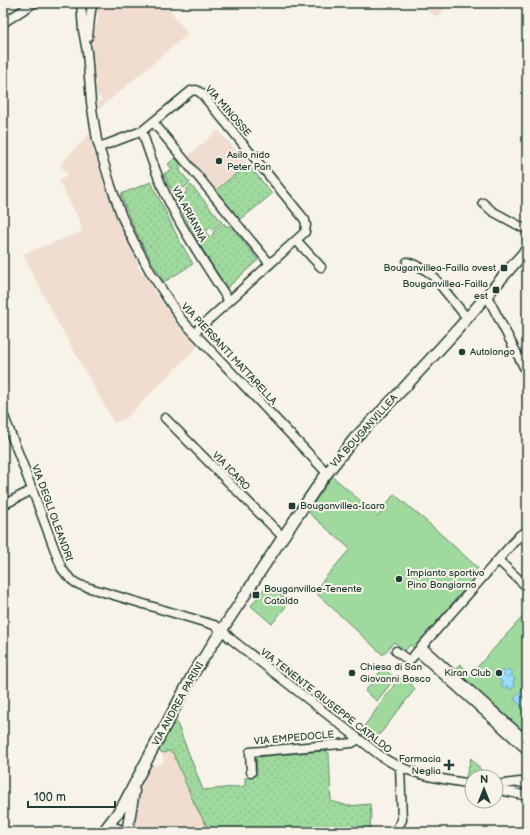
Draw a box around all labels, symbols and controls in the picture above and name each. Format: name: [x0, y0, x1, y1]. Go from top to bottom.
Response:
street label: VIA MINOSSE: [203, 83, 254, 139]
place label: Asilo nido Peter Pan: [227, 149, 271, 173]
marker: Asilo nido Peter Pan: [214, 156, 224, 166]
street label: VIA ARIANNA: [169, 184, 209, 245]
place label: Bouganvillea-Failla ovest: [383, 262, 496, 274]
marker: Bouganvillea-Failla ovest: [499, 263, 509, 273]
place label: Bouganvillea-Failla est: [402, 278, 488, 302]
marker: Bouganvillea-Failla est: [491, 285, 501, 295]
street label: VIA PIERSANTI MATTARELLA: [179, 301, 280, 408]
place label: Autolongo: [470, 346, 515, 358]
marker: Autolongo: [457, 347, 467, 357]
street label: VIA BOUGANVILLEA: [328, 391, 401, 470]
street label: VIA ICARO: [210, 449, 253, 493]
street label: VIA DEGLI OLEANDRI: [29, 463, 75, 563]
place label: Bouganvillea-Icaro: [300, 500, 385, 512]
marker: Bouganvillea-Icaro: [287, 501, 297, 511]
place label: Impianto sportivo Pino Bongiorno: [407, 567, 485, 591]
marker: Impianto sportivo Pino Bongiorno: [394, 574, 404, 584]
place label: Bouganvillae-Tenente Cataldo: [264, 583, 362, 607]
marker: Bouganvillae-Tenente Cataldo: [251, 590, 261, 600]
street label: VIA TENENTE GIUSEPPE CATALDO: [258, 646, 394, 756]
street label: VIA ANDREA PARINI: [150, 660, 206, 748]
place label: Chiesa di San Giovanni Bosco: [360, 661, 431, 685]
place label: Kiran Club: [444, 667, 491, 679]
marker: Chiesa di San Giovanni Bosco: [347, 668, 357, 678]
marker: Kiran Club: [494, 668, 504, 678]
street label: VIA EMPEDOCLE: [253, 728, 335, 747]
place label: Farmacia Neglia: [399, 753, 441, 777]
marker: Farmacia Neglia: [444, 760, 454, 770]
north arrow: [464, 769, 504, 809]
text: N: [480, 773, 488, 786]
scale bar: [28, 783, 115, 809]
text: 100 m: [34, 790, 66, 805]

